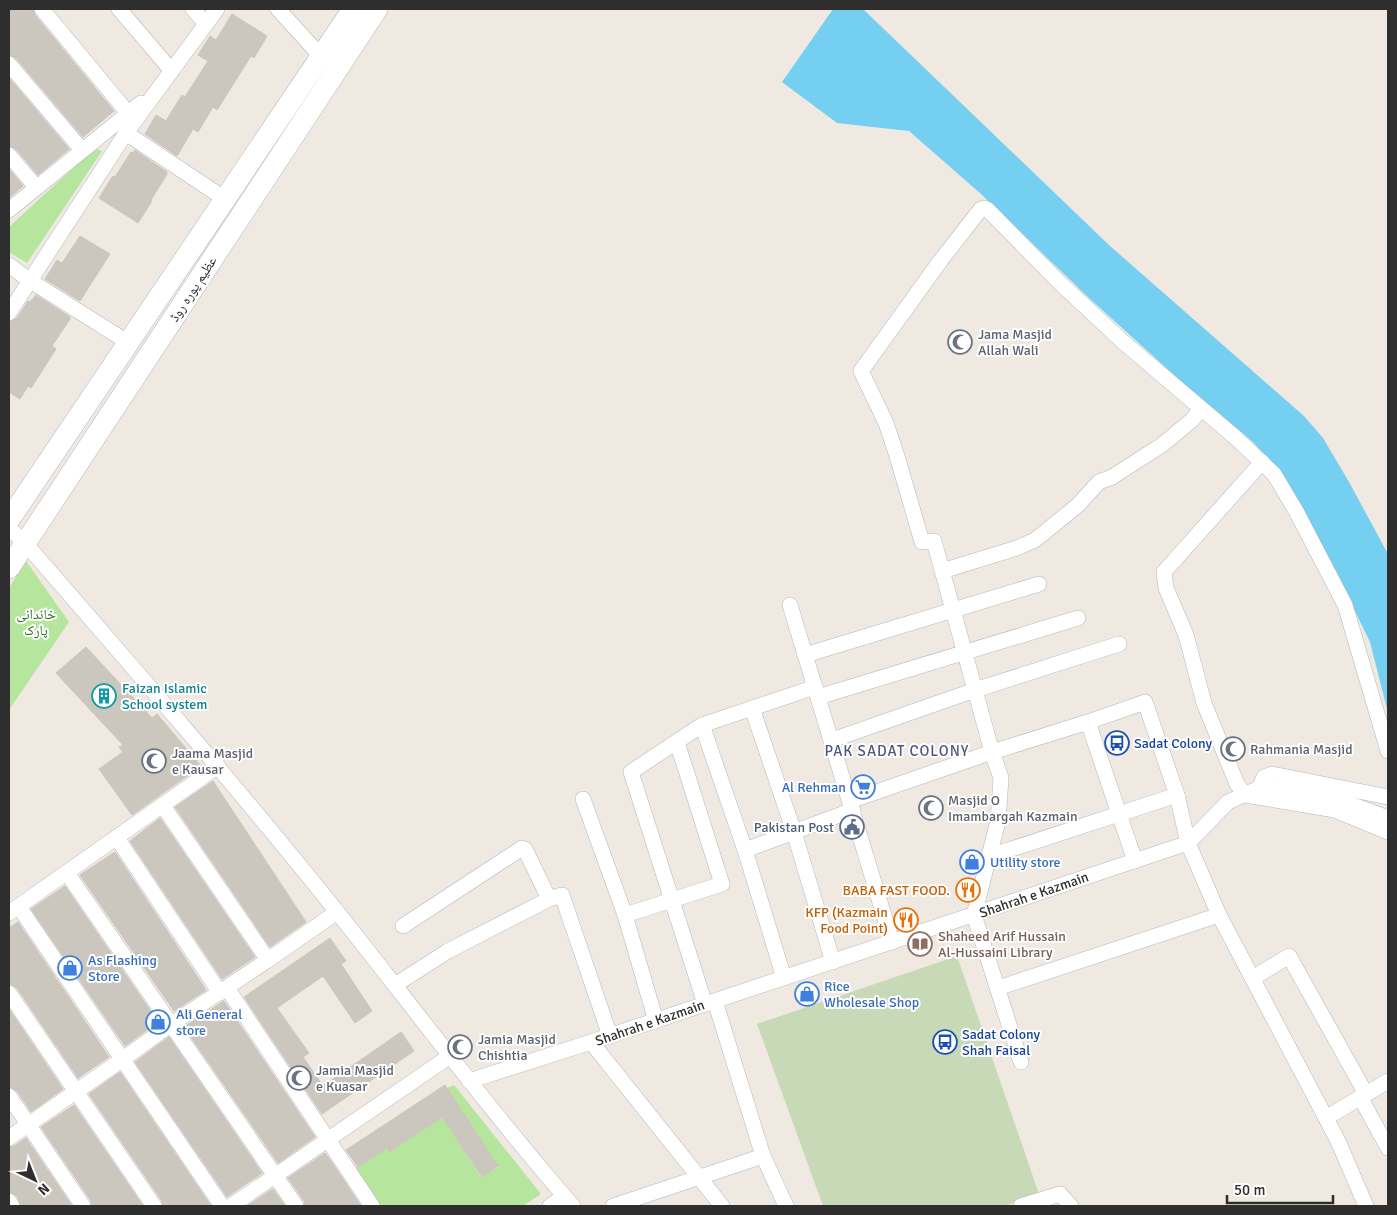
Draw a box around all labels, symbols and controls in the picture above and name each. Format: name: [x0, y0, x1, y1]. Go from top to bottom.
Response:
street label: عظیم پورہ روڈ: [166, 253, 221, 325]
place label: Jama Masjid Allah Wali: [978, 326, 1052, 359]
mosque icon: Jama Masjid Allah Wali: [947, 329, 973, 355]
park label: خاندانی پارک: [16, 606, 56, 639]
place label: Faizan Islamic School system: [122, 680, 207, 713]
building icon: Faizan Islamic School system: [91, 683, 117, 709]
bus stop icon: Sadat Colony: [1104, 730, 1130, 756]
place label: Sadat Colony: [1134, 735, 1212, 752]
mosque icon: Rahmania Masjid: [1220, 736, 1246, 762]
place label: Rahmania Masjid: [1250, 741, 1353, 758]
district label: PAK SADAT COLONY: [825, 742, 969, 760]
place label: Jaama Masjid e Kausar: [172, 745, 253, 778]
mosque icon: Jaama Masjid e Kausar: [141, 748, 167, 774]
supermarket icon: Al Rehman: [850, 774, 876, 800]
place label: Al Rehman: [782, 779, 846, 796]
place label: Masjid O Imambargah Kazmain: [948, 792, 1078, 825]
mosque icon: Masjid O Imambargah Kazmain: [918, 795, 944, 821]
public building icon: Pakistan Post: [839, 814, 865, 840]
place label: Pakistan Post: [754, 819, 834, 836]
shop icon: Utility store: [959, 849, 985, 875]
place label: Utility store: [990, 854, 1061, 871]
street label: Shahrah e Kazmain: [977, 868, 1091, 922]
restaurant icon: BABA FAST FOOD.: [955, 877, 981, 903]
place label: BABA FAST FOOD.: [842, 882, 950, 899]
place label: KFP (Kazmain Food Point): [805, 904, 888, 937]
restaurant icon: KFP (Kazmain Food Point): [893, 907, 919, 933]
place label: Shaheed Arif Hussain Al-Hussaini Library: [938, 928, 1066, 961]
library icon: Shaheed Arif Hussain Al-Hussaini Library: [907, 931, 933, 957]
place label: As Flashing Store: [88, 952, 157, 985]
shop icon: As Flashing Store: [57, 955, 83, 981]
place label: Rice Wholesale Shop: [824, 978, 919, 1011]
shop icon: Rice Wholesale Shop: [794, 981, 820, 1007]
street label: Shahrah e Kazmain: [593, 996, 707, 1050]
place label: Ali General store: [176, 1006, 242, 1039]
shop icon: Ali General store: [145, 1009, 171, 1035]
place label: Sadat Colony Shah Faisal: [962, 1026, 1040, 1059]
bus stop icon: Sadat Colony Shah Faisal: [932, 1029, 958, 1055]
place label: Jamia Masjid Chishtia: [478, 1031, 556, 1064]
mosque icon: Jamia Masjid Chishtia: [447, 1034, 473, 1060]
place label: Jamia Masjid e Kuasar: [316, 1062, 394, 1095]
mosque icon: Jamia Masjid e Kuasar: [286, 1065, 312, 1091]
north arrow: [10, 1155, 60, 1205]
scale bar: [1227, 1172, 1333, 1204]
text: N: [34, 1180, 53, 1199]
text: 50 m: [1234, 1181, 1265, 1199]

